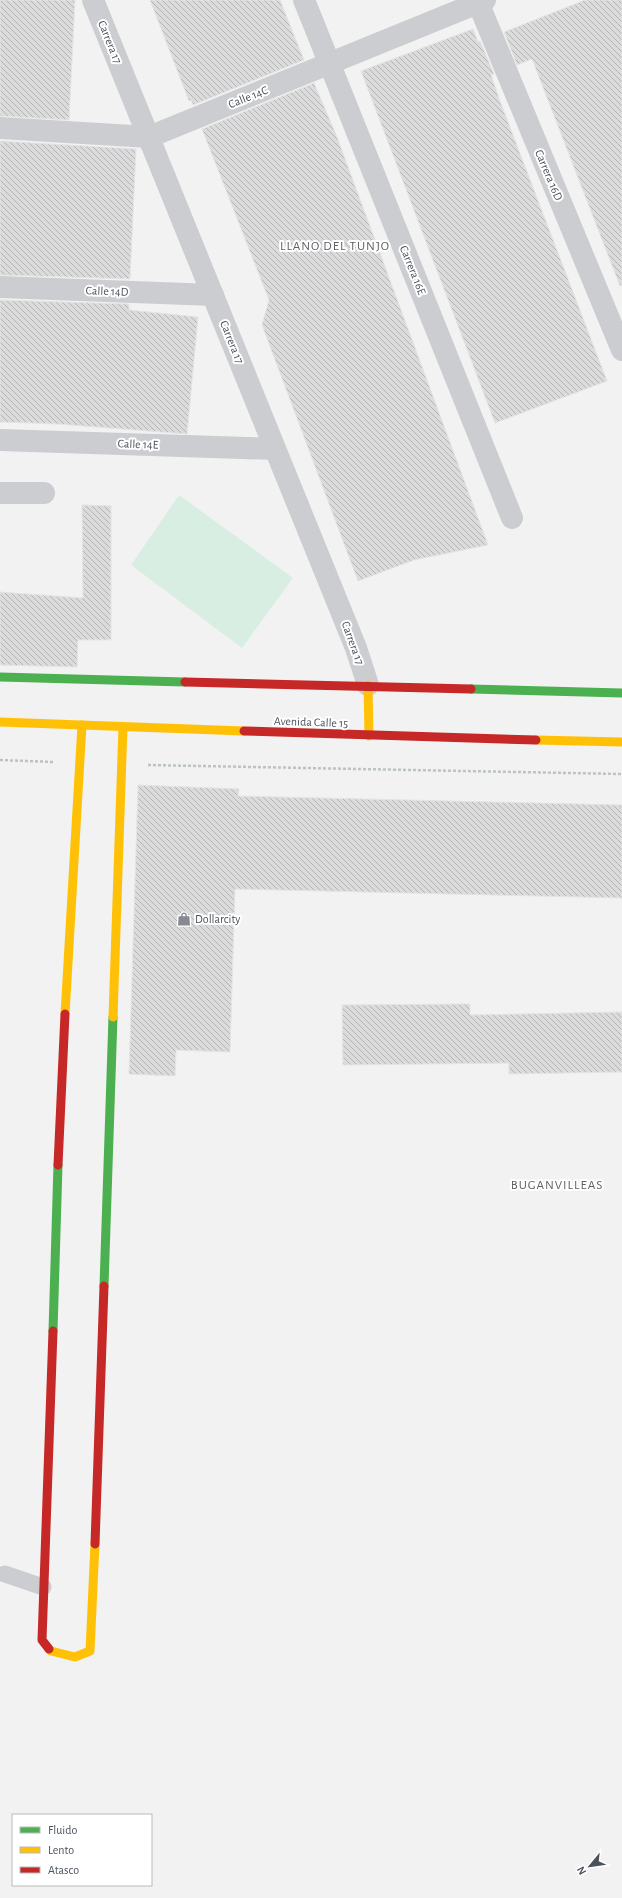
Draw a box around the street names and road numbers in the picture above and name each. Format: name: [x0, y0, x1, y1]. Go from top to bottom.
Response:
street label: Carrera 17: [96, 19, 124, 65]
street label: Calle 14C: [227, 84, 269, 110]
street label: Carrera 16D: [533, 148, 565, 202]
street label: Carrera 16E: [398, 244, 428, 296]
street label: Calle 14D: [85, 284, 129, 298]
street label: Carrera 17: [218, 319, 246, 365]
street label: Calle 14E: [117, 437, 159, 451]
street label: Carrera 17: [340, 620, 366, 666]
street label: Avenida Calle 15: [274, 715, 348, 729]

